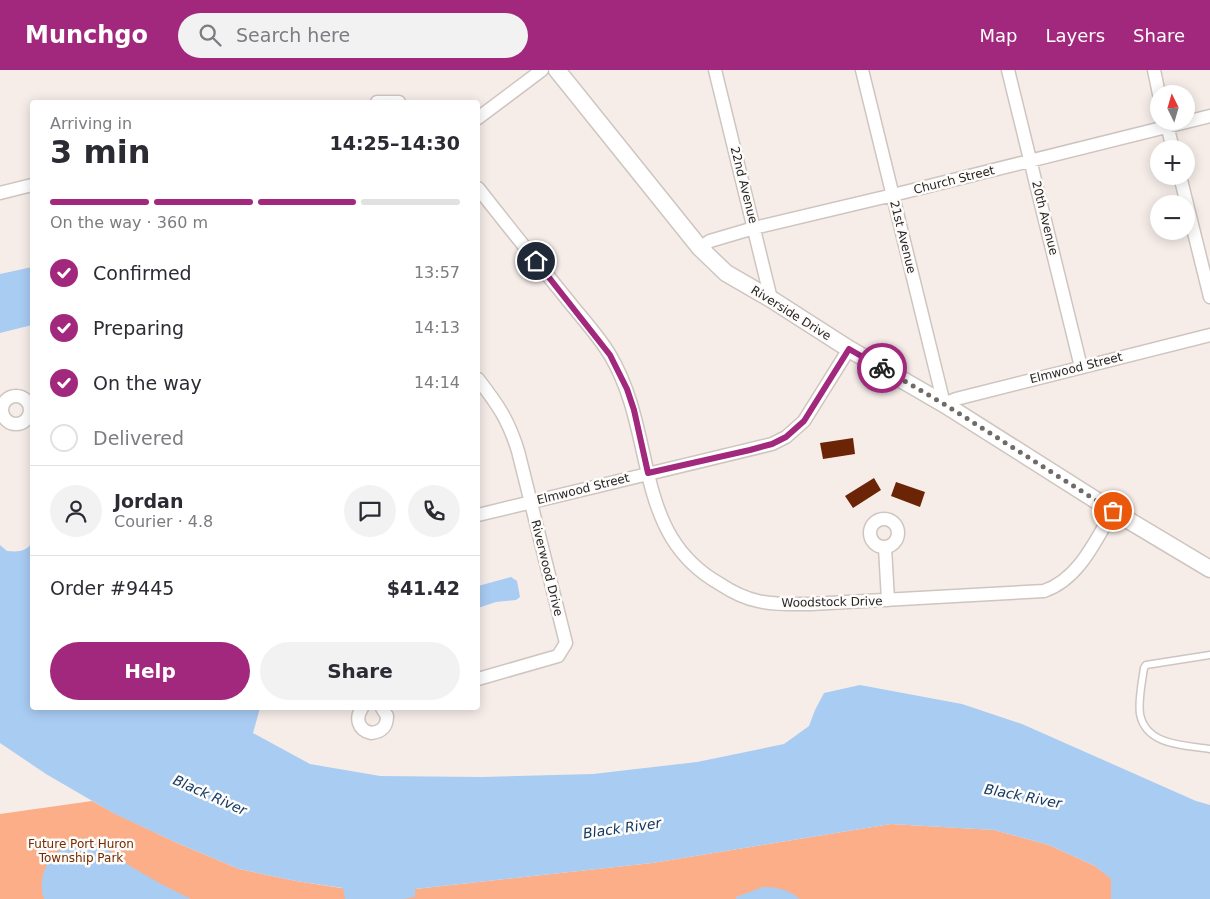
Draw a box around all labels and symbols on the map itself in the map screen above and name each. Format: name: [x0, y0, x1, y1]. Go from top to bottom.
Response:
north arrow: [1150, 85, 1195, 130]
street label: 22nd Avenue: [728, 145, 760, 225]
street label: Church Street: [912, 163, 996, 197]
street label: 20th Avenue: [1029, 179, 1061, 257]
street label: 21st Avenue: [887, 199, 919, 275]
pin: [515, 240, 557, 282]
street label: Riverside Drive: [748, 283, 834, 343]
courier: [857, 343, 907, 393]
street label: Elmwood Street: [1028, 350, 1124, 386]
street label: Elmwood Street: [535, 471, 631, 507]
pin: [1092, 490, 1134, 532]
street label: Riverwood Drive: [528, 518, 566, 618]
street label: Woodstock Drive: [781, 594, 883, 610]
water label: Black River: [171, 772, 250, 819]
water label: Black River: [983, 781, 1064, 812]
water label: Black River: [582, 814, 663, 841]
park label: Future Port Huron Township Park: [28, 837, 134, 865]

